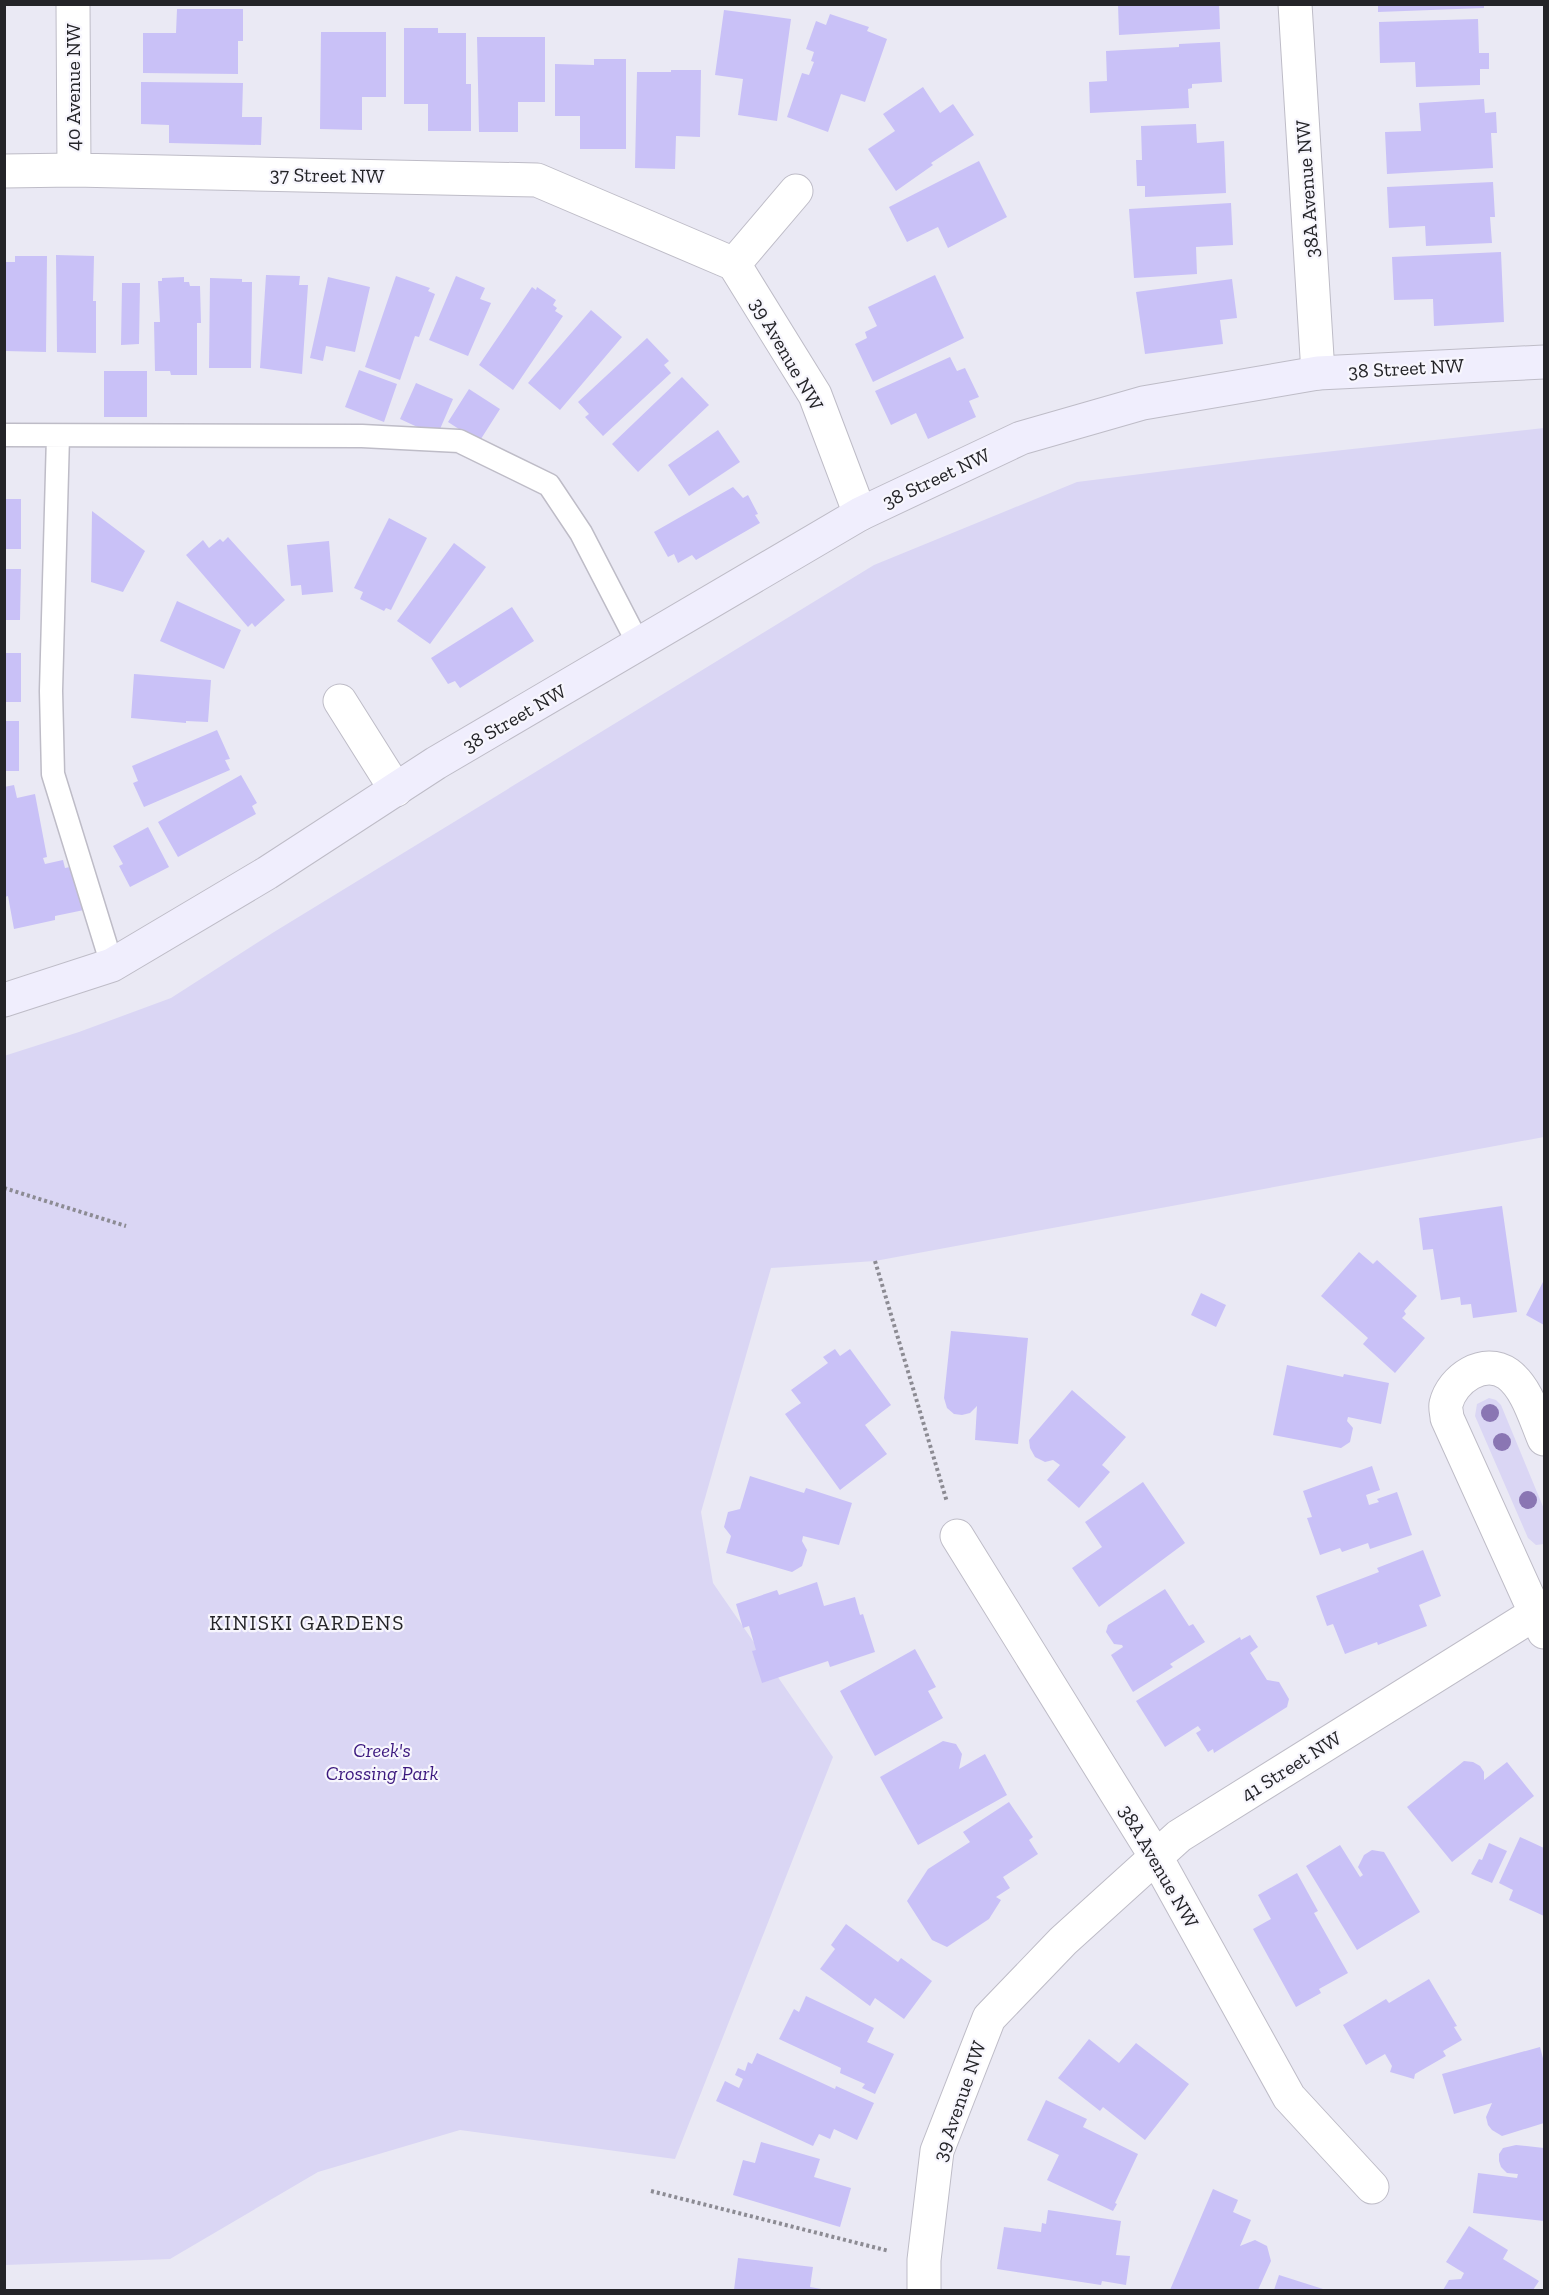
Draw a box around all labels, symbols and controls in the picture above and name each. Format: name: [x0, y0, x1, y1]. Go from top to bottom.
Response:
street label: 40 Avenue NW: [61, 23, 85, 151]
street label: 38A Avenue NW: [1290, 119, 1324, 259]
street label: 37 Street NW: [270, 162, 385, 188]
street label: 39 Avenue NW: [745, 294, 829, 415]
street label: 38 Street NW: [1348, 353, 1465, 383]
street label: 38 Street NW: [878, 443, 994, 513]
street label: 38 Street NW: [458, 679, 570, 757]
district label: KINISKI GARDENS: [209, 1610, 405, 1635]
street label: 41 Street NW: [1236, 1726, 1346, 1806]
park label: Creek's Crossing Park: [326, 1738, 438, 1785]
street label: 38A Avenue NW: [1114, 1800, 1204, 1932]
street label: 39 Avenue NW: [927, 2037, 991, 2164]

